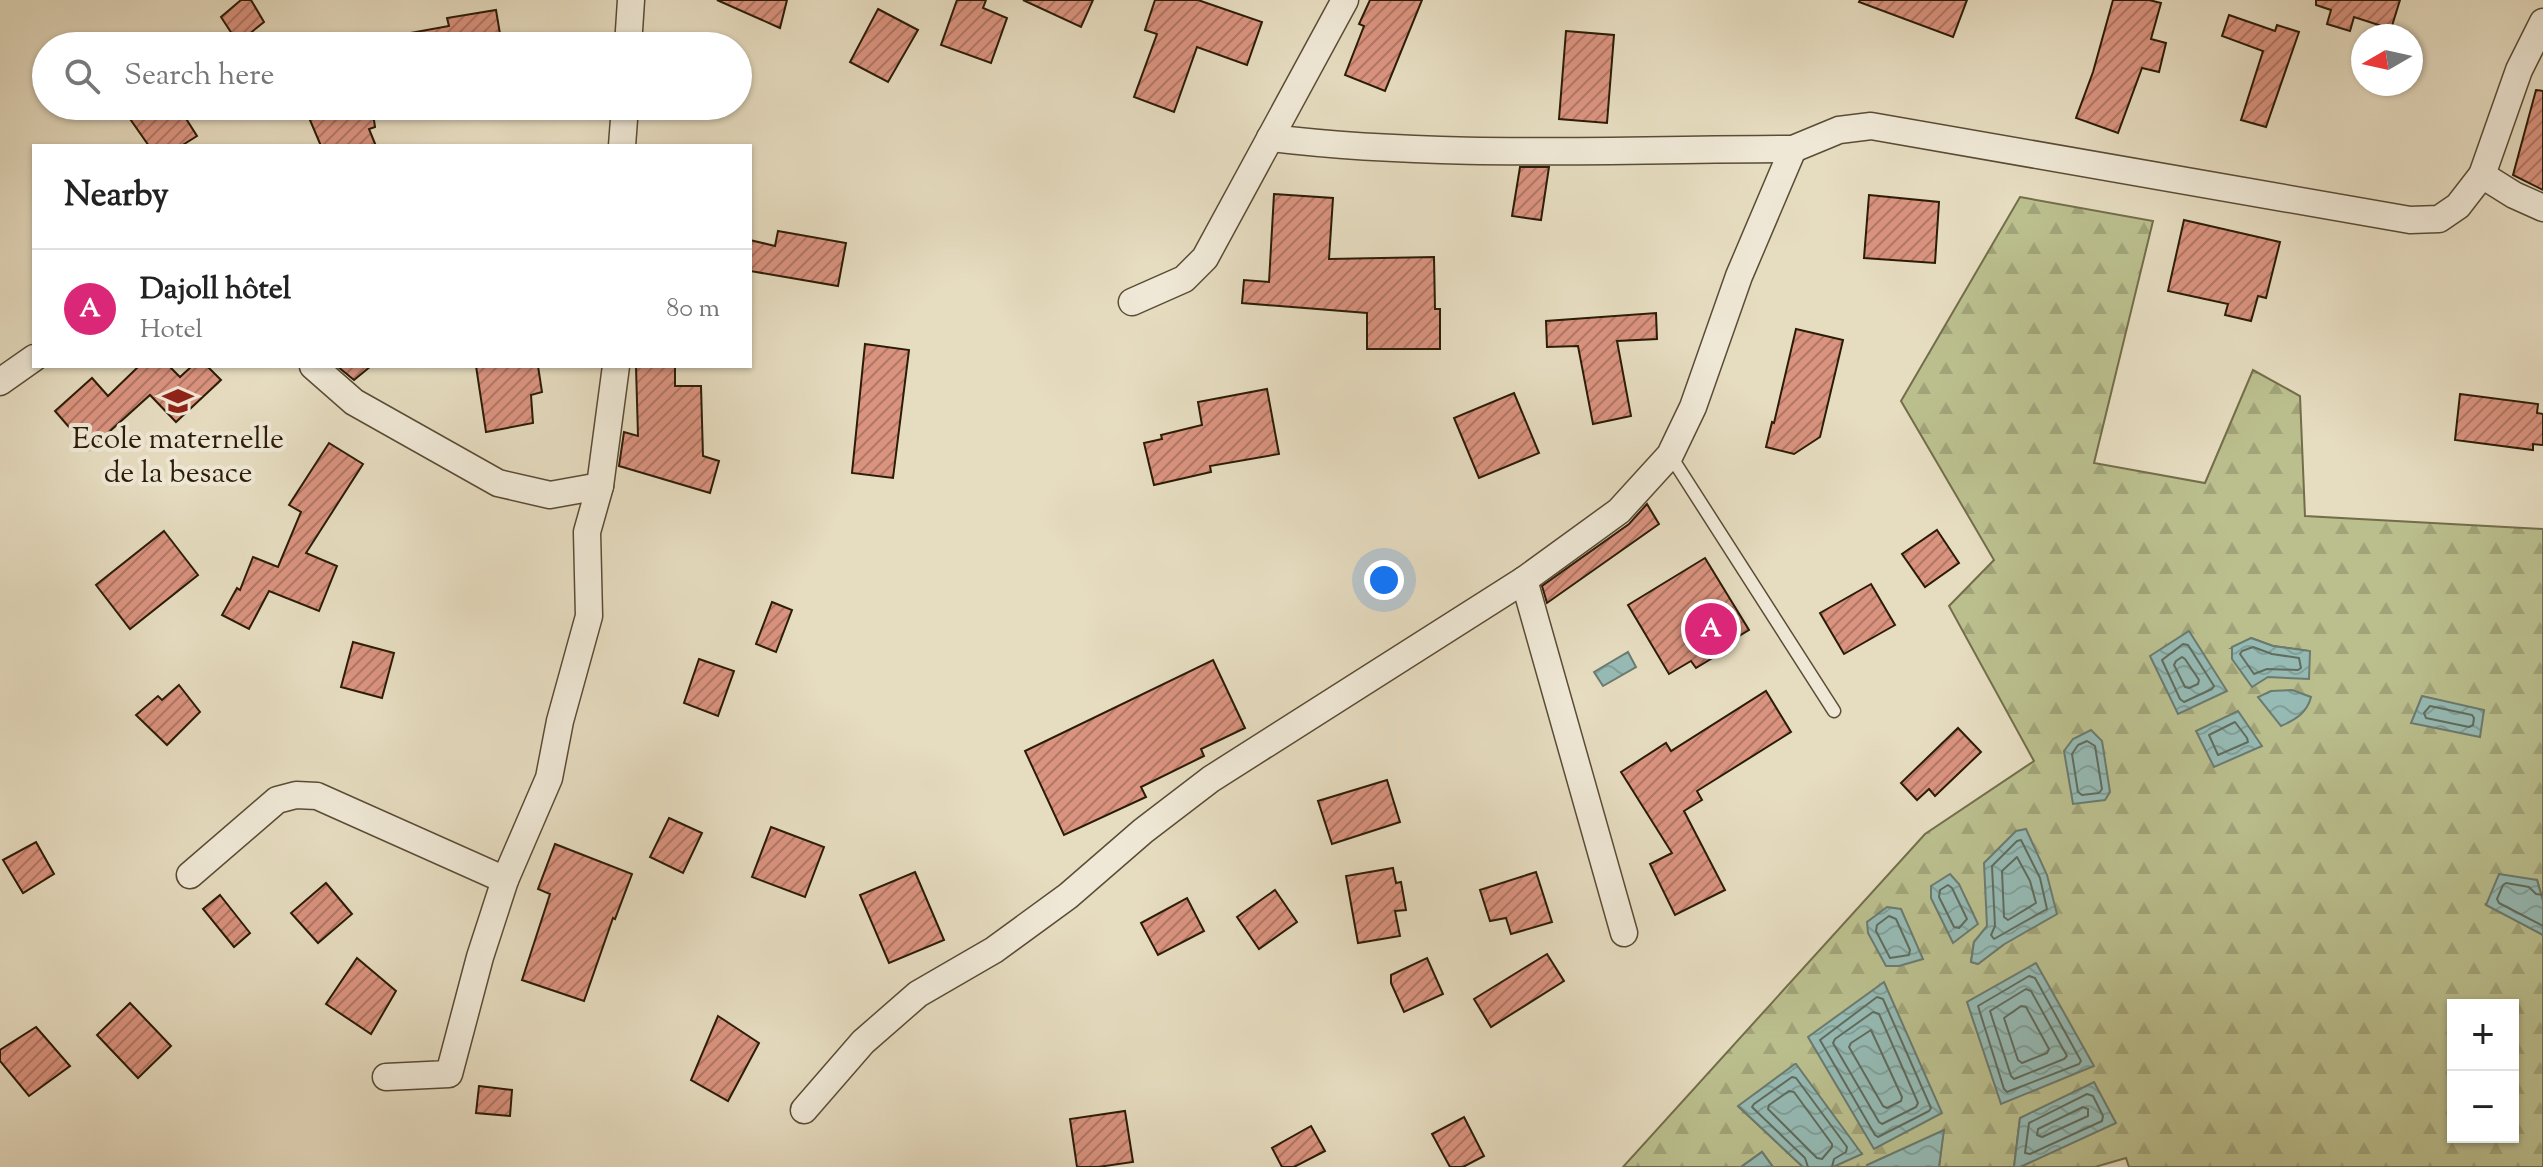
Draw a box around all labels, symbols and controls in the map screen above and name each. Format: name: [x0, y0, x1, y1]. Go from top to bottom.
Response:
north arrow: [2351, 24, 2423, 96]
search box: [32, 32, 752, 120]
icon: search: [60, 54, 104, 98]
text: Search here: [124, 55, 274, 98]
text: Nearby: [64, 172, 169, 221]
text: Dajoll hôtel: [140, 269, 291, 312]
text: A: [79, 291, 101, 328]
text: 80 m: [666, 291, 720, 328]
text: Hotel: [140, 312, 203, 349]
school or university icon: Ecole maternelle de la besace: [161, 384, 195, 418]
place label: Ecole maternelle de la besace: [72, 419, 284, 496]
your location: [1364, 560, 1404, 600]
pin: A: [1685, 599, 1737, 659]
map controls: [2447, 999, 2519, 1143]
button: +: [2447, 999, 2519, 1071]
button: −: [2447, 1071, 2519, 1143]

